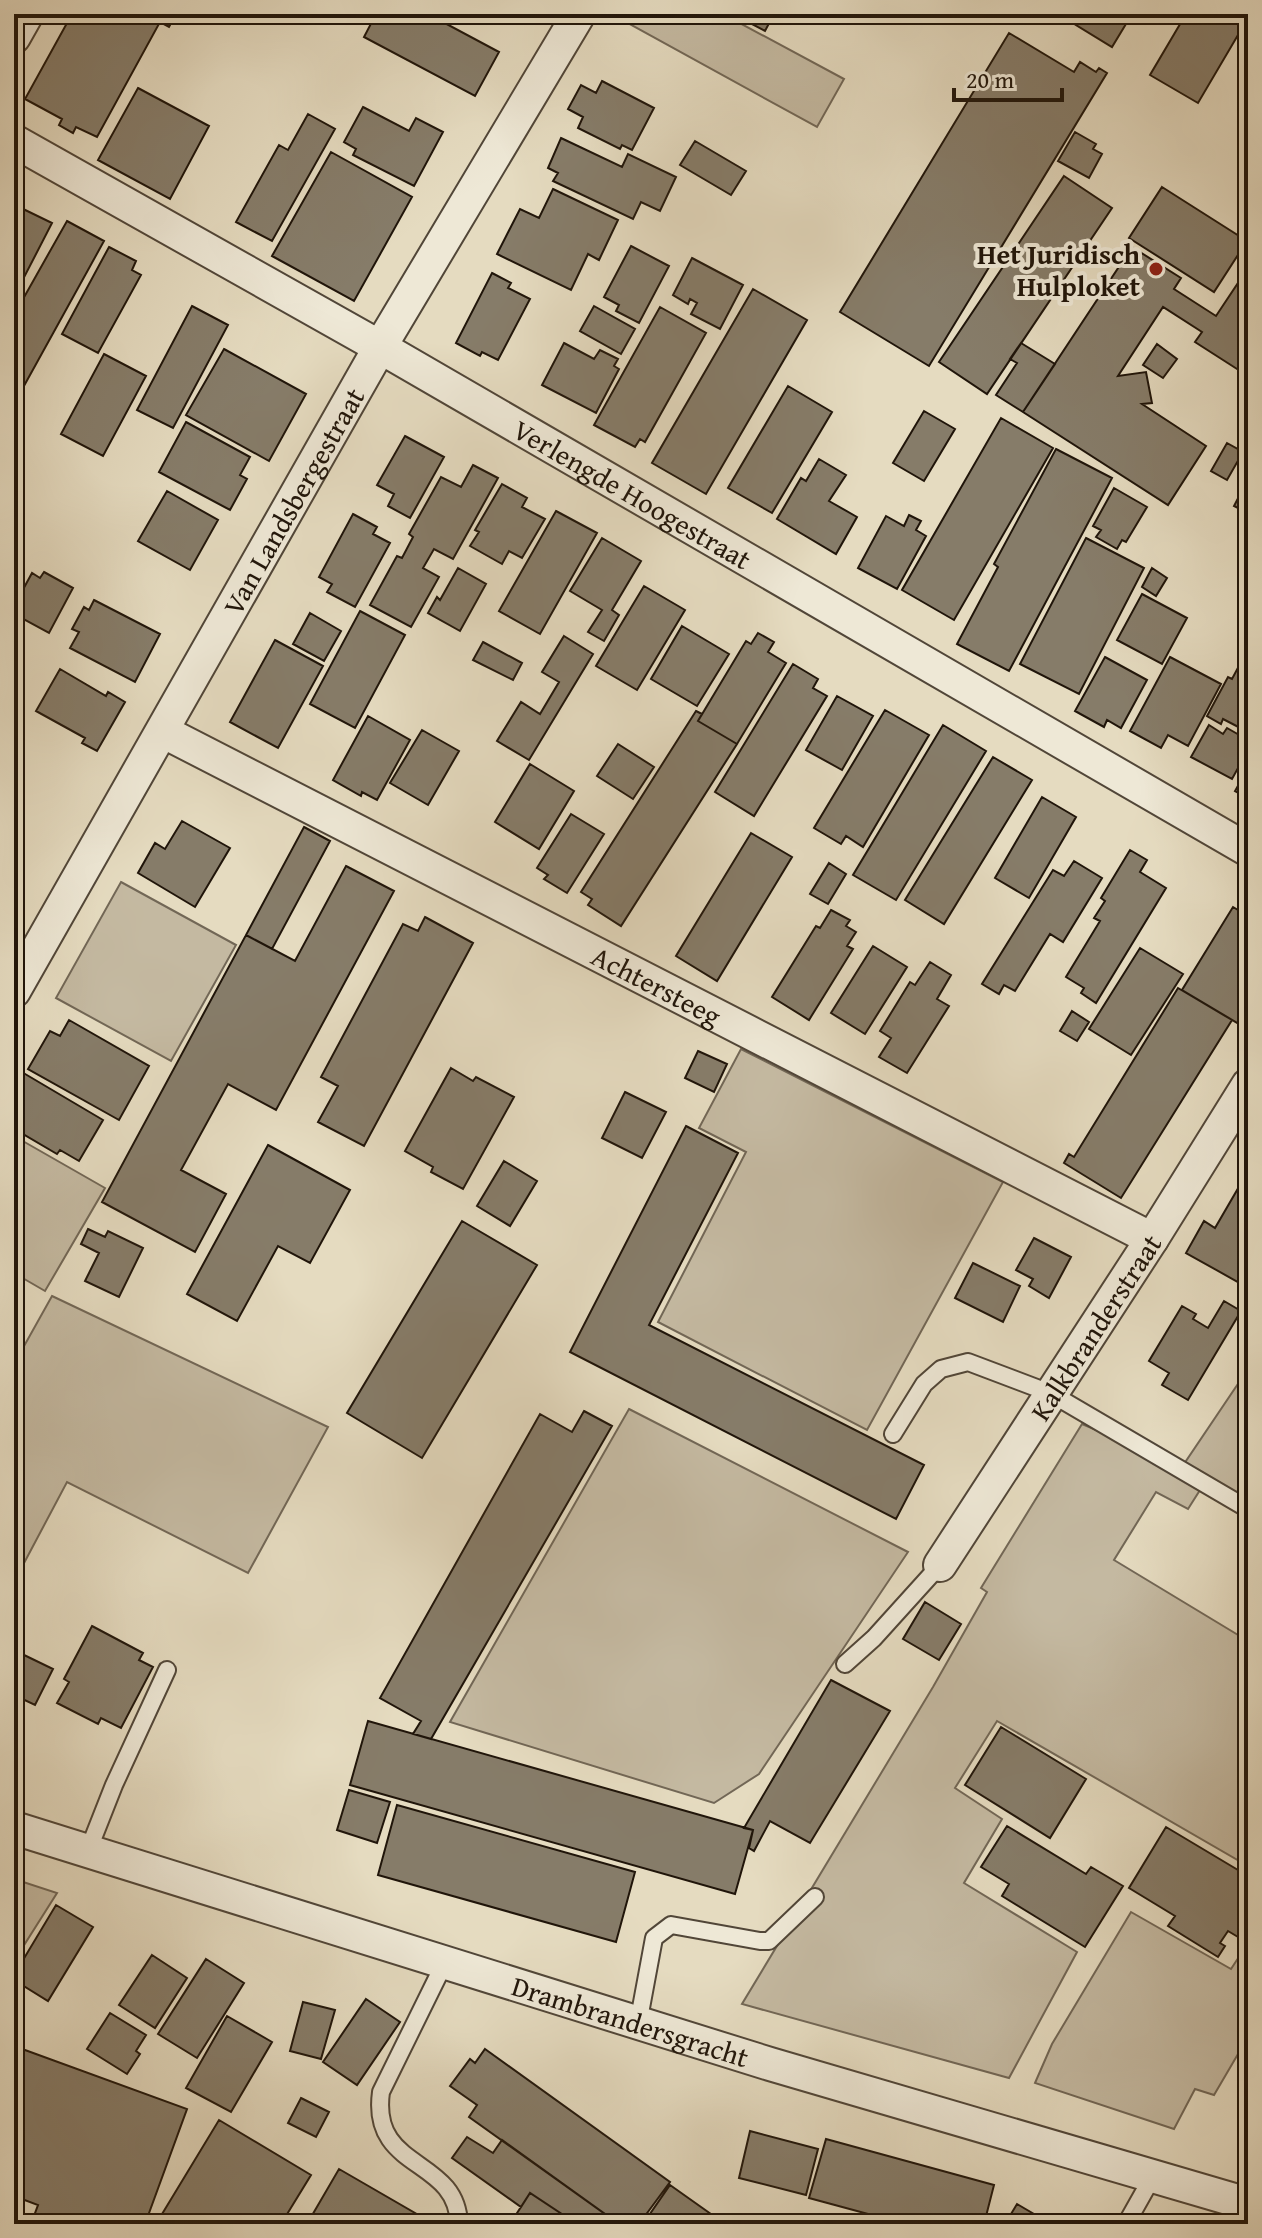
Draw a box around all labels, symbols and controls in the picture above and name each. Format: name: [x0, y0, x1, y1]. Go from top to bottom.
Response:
scale bar: [954, 52, 1062, 102]
text: 20 m: [966, 62, 1014, 97]
place label: Het Juridisch Hulploket: [977, 233, 1140, 306]
marker: Het Juridisch Hulploket: [1147, 260, 1165, 278]
street label: Van Landsbergestraat: [212, 379, 374, 622]
street label: Verlengde Hoogestraat: [506, 408, 759, 579]
street label: Achtersteeg: [585, 935, 729, 1035]
street label: Kalkbranderstraat: [1019, 1226, 1171, 1428]
street label: Drambrandersgracht: [507, 1964, 754, 2077]

